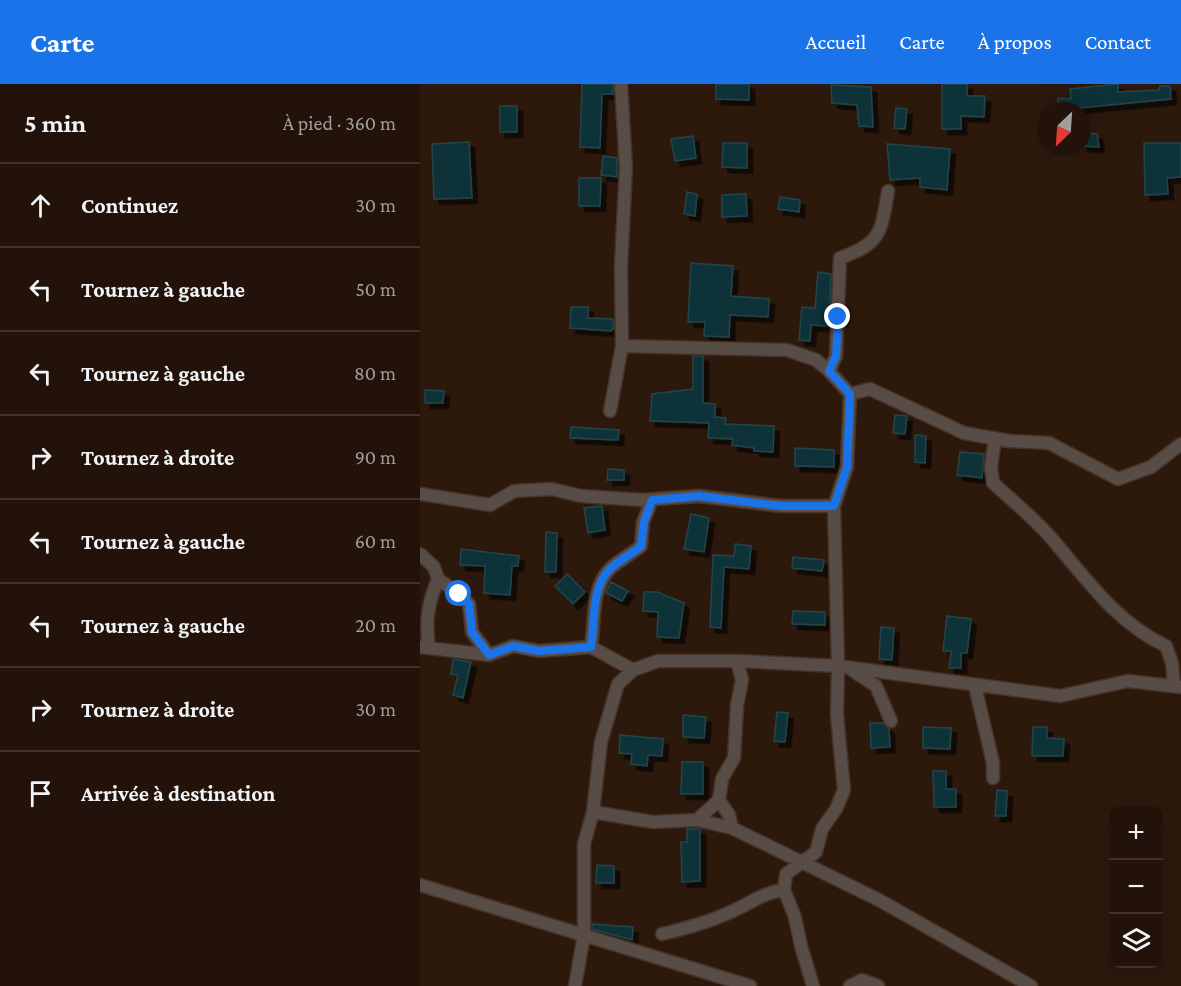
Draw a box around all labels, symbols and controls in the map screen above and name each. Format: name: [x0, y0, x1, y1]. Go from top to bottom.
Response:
text: Carte: [30, 27, 95, 58]
text: Accueil: [806, 30, 866, 54]
text: Carte: [899, 30, 945, 54]
text: À propos: [978, 30, 1052, 54]
text: Contact: [1085, 30, 1151, 54]
north arrow: [1037, 102, 1091, 156]
text: 5 min: [24, 109, 86, 138]
text: À pied · 360 m: [283, 112, 396, 134]
icon: ahead: [24, 189, 57, 222]
text: Continuez: [81, 193, 178, 218]
text: 30 m: [355, 194, 396, 216]
icon: left: [24, 273, 57, 306]
text: Tournez à gauche: [81, 277, 245, 302]
text: 50 m: [355, 278, 396, 300]
route end: [824, 303, 850, 329]
icon: left: [24, 357, 57, 390]
text: Tournez à gauche: [81, 361, 245, 386]
text: 80 m: [354, 362, 396, 384]
icon: right: [24, 441, 57, 474]
text: Tournez à droite: [81, 445, 234, 470]
text: 90 m: [355, 446, 396, 468]
icon: left: [24, 525, 57, 558]
text: Tournez à gauche: [81, 529, 245, 554]
text: 60 m: [355, 530, 396, 552]
route start: [445, 580, 471, 606]
icon: left: [24, 609, 57, 642]
text: Tournez à gauche: [81, 613, 245, 638]
text: 20 m: [355, 614, 396, 636]
icon: right: [24, 693, 57, 726]
text: Tournez à droite: [81, 697, 234, 722]
text: 30 m: [355, 698, 396, 720]
icon: arrive: [24, 777, 57, 810]
text: Arrivée à destination: [81, 781, 275, 806]
map controls: [1109, 806, 1163, 968]
button: +: [1109, 806, 1163, 860]
button: −: [1109, 860, 1163, 914]
button: layers: [1109, 914, 1163, 968]

